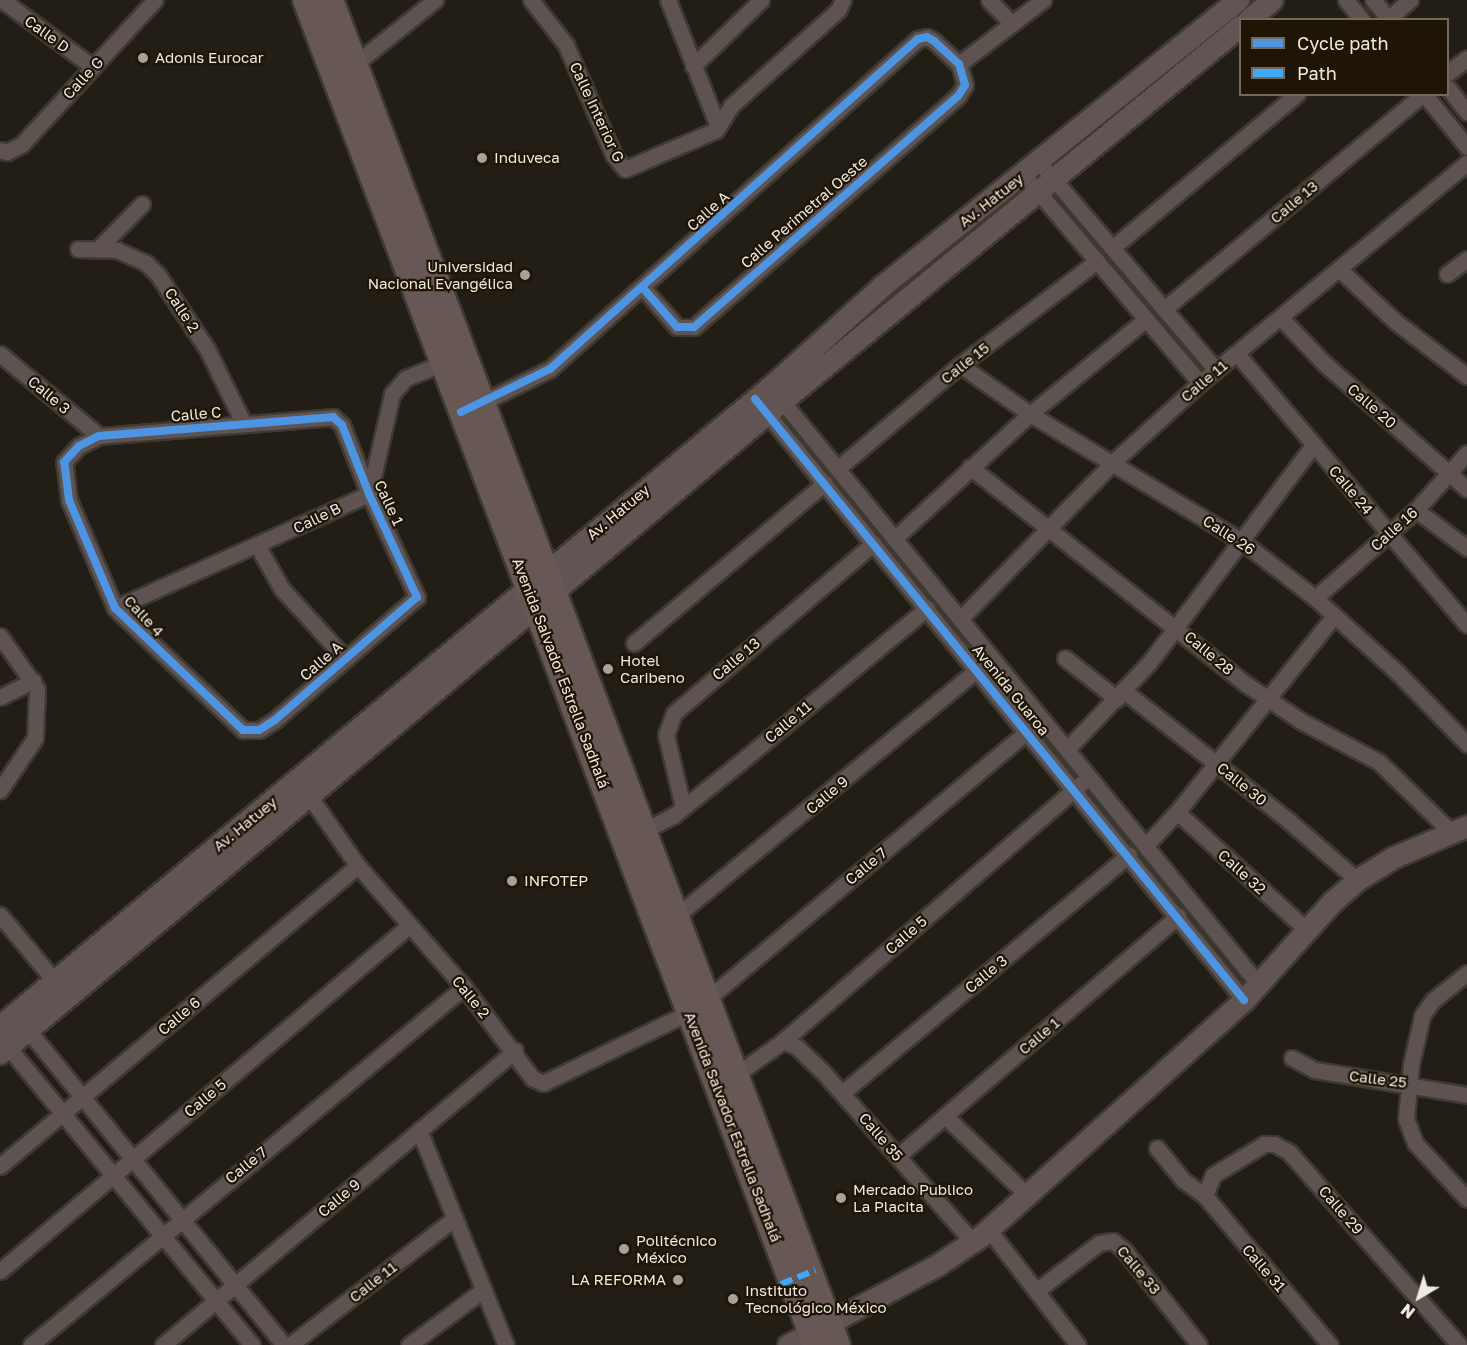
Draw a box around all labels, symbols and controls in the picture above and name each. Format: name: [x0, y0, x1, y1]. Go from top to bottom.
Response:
street label: Calle D: [21, 12, 73, 56]
legend: [1239, 18, 1449, 96]
text: Cycle path: [1297, 32, 1389, 54]
place label: Adonis Eurocar: [155, 49, 263, 67]
marker: Adonis Eurocar: [136, 51, 150, 65]
street label: Calle G: [59, 53, 107, 103]
street label: Calle Interior G: [566, 59, 628, 165]
text: Path: [1297, 62, 1337, 84]
place label: Induveca: [494, 149, 560, 167]
marker: Induveca: [475, 151, 489, 165]
street label: Calle Perimetral Oeste: [737, 152, 871, 272]
street label: Av. Hatuey: [955, 169, 1027, 231]
street label: Calle 13: [1267, 177, 1321, 227]
street label: Calle A: [683, 187, 733, 235]
place label: Universidad Nacional Evangélica: [368, 257, 513, 292]
marker: Universidad Nacional Evangélica: [518, 268, 532, 282]
street label: Calle 2: [161, 284, 203, 336]
street label: Calle 15: [937, 339, 993, 387]
street label: Calle 11: [1177, 356, 1231, 406]
street label: Calle 3: [24, 372, 74, 418]
street label: Calle 20: [1344, 380, 1400, 432]
street label: Calle C: [170, 403, 222, 425]
street label: Calle 24: [1325, 462, 1377, 518]
street label: Calle 1: [371, 478, 407, 528]
street label: Av. Hatuey: [583, 481, 653, 543]
street label: Calle B: [290, 499, 344, 537]
street label: Calle 16: [1367, 503, 1421, 555]
street label: Calle 26: [1200, 512, 1258, 558]
street label: Avenida Salvador Estrella Sadhalá: [509, 555, 613, 791]
street label: Calle 4: [120, 592, 168, 640]
street label: Calle 28: [1181, 627, 1237, 679]
street label: Calle 13: [709, 634, 763, 684]
street label: Calle A: [296, 638, 346, 684]
street label: Avenida Guaroa: [969, 641, 1053, 739]
place label: Hotel Caribeno: [620, 651, 685, 686]
marker: Hotel Caribeno: [601, 662, 615, 676]
street label: Calle 11: [761, 697, 815, 747]
street label: Calle 30: [1214, 759, 1270, 809]
street label: Calle 9: [802, 772, 852, 818]
street label: Av. Hatuey: [210, 793, 280, 855]
street label: Calle 7: [842, 844, 890, 888]
street label: Calle 32: [1214, 846, 1270, 898]
place label: INFOTEP: [524, 872, 588, 890]
marker: INFOTEP: [505, 874, 519, 888]
street label: Calle 5: [882, 912, 930, 958]
street label: Calle 3: [961, 951, 1011, 997]
street label: Calle 2: [449, 972, 493, 1022]
street label: Calle 6: [154, 993, 204, 1039]
street label: Avenida Salvador Estrella Sadhalá: [681, 1009, 785, 1245]
street label: Calle 1: [1015, 1014, 1063, 1058]
street label: Calle 25: [1348, 1067, 1408, 1091]
street label: Calle 5: [180, 1075, 230, 1121]
street label: Calle 35: [855, 1109, 907, 1165]
street label: Calle 7: [221, 1143, 271, 1187]
street label: Calle 9: [314, 1175, 364, 1221]
place label: Mercado Publico La Placita: [853, 1180, 973, 1215]
street label: Calle 29: [1315, 1182, 1367, 1238]
marker: Mercado Publico La Placita: [834, 1191, 848, 1205]
place label: Politécnico México: [636, 1231, 717, 1266]
street label: Calle 31: [1239, 1241, 1289, 1295]
marker: Politécnico México: [617, 1242, 631, 1256]
street label: Calle 33: [1113, 1242, 1165, 1298]
street label: Calle 11: [346, 1258, 400, 1306]
north arrow: [1389, 1267, 1449, 1327]
place label: LA REFORMA: [571, 1271, 666, 1289]
marker: LA REFORMA: [671, 1273, 685, 1287]
place label: Instituto Tecnológico México: [745, 1281, 887, 1316]
marker: Instituto Tecnológico México: [726, 1292, 740, 1306]
text: N: [1397, 1300, 1419, 1323]

